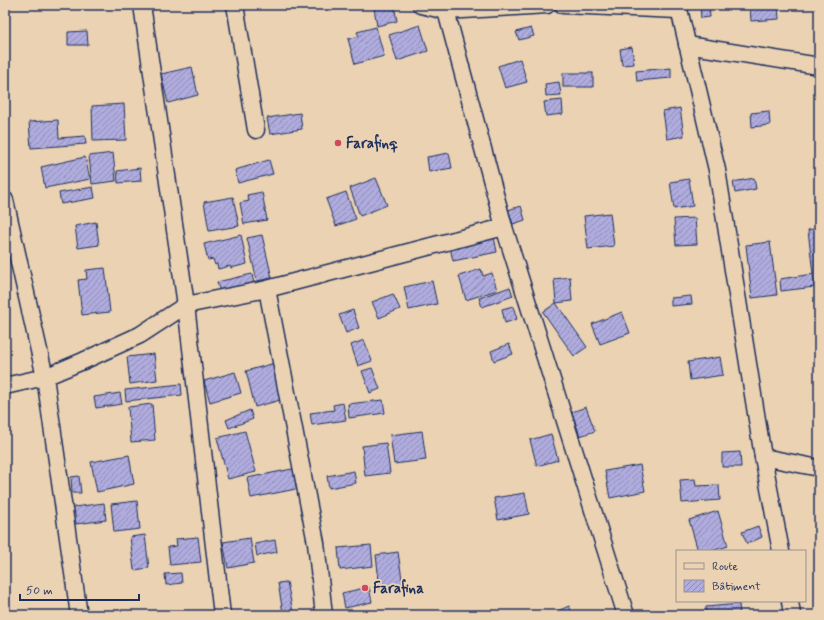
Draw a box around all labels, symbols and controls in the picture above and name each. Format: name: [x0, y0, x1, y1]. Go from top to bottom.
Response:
place label: Farafinq: [346, 133, 398, 154]
marker: Farafinq: [333, 138, 343, 148]
legend: [676, 550, 806, 602]
text: Route: [712, 559, 738, 575]
scale bar: [20, 576, 139, 602]
place label: Farafina: [373, 578, 424, 599]
text: Bâtiment: [712, 579, 761, 595]
text: 50 m: [26, 583, 53, 599]
marker: Farafina: [360, 583, 370, 593]

